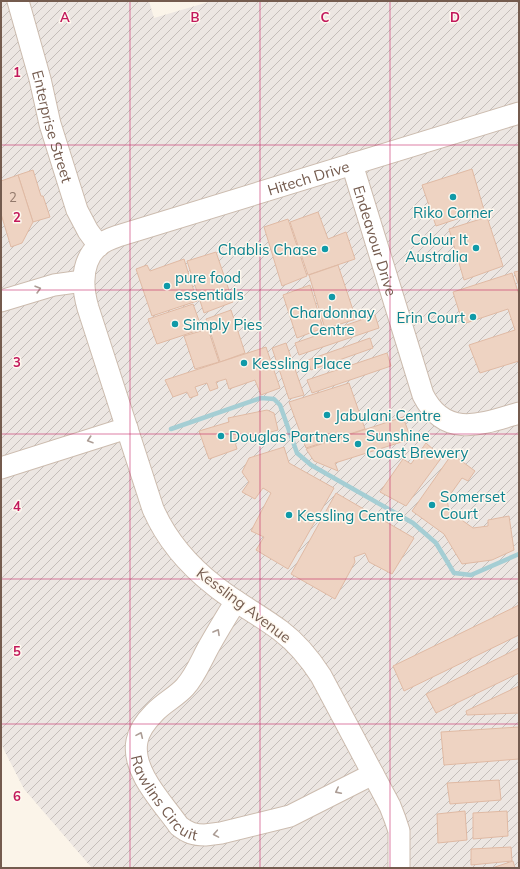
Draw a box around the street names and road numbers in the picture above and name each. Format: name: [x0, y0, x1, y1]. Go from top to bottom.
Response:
street label: Enterprise Street: [28, 68, 77, 185]
street label: Hitech Drive: [265, 156, 352, 199]
street label: Endeavour Drive: [350, 183, 401, 298]
street label: Kessling Avenue: [193, 563, 295, 647]
street label: Rawlins Circuit: [127, 753, 199, 844]

